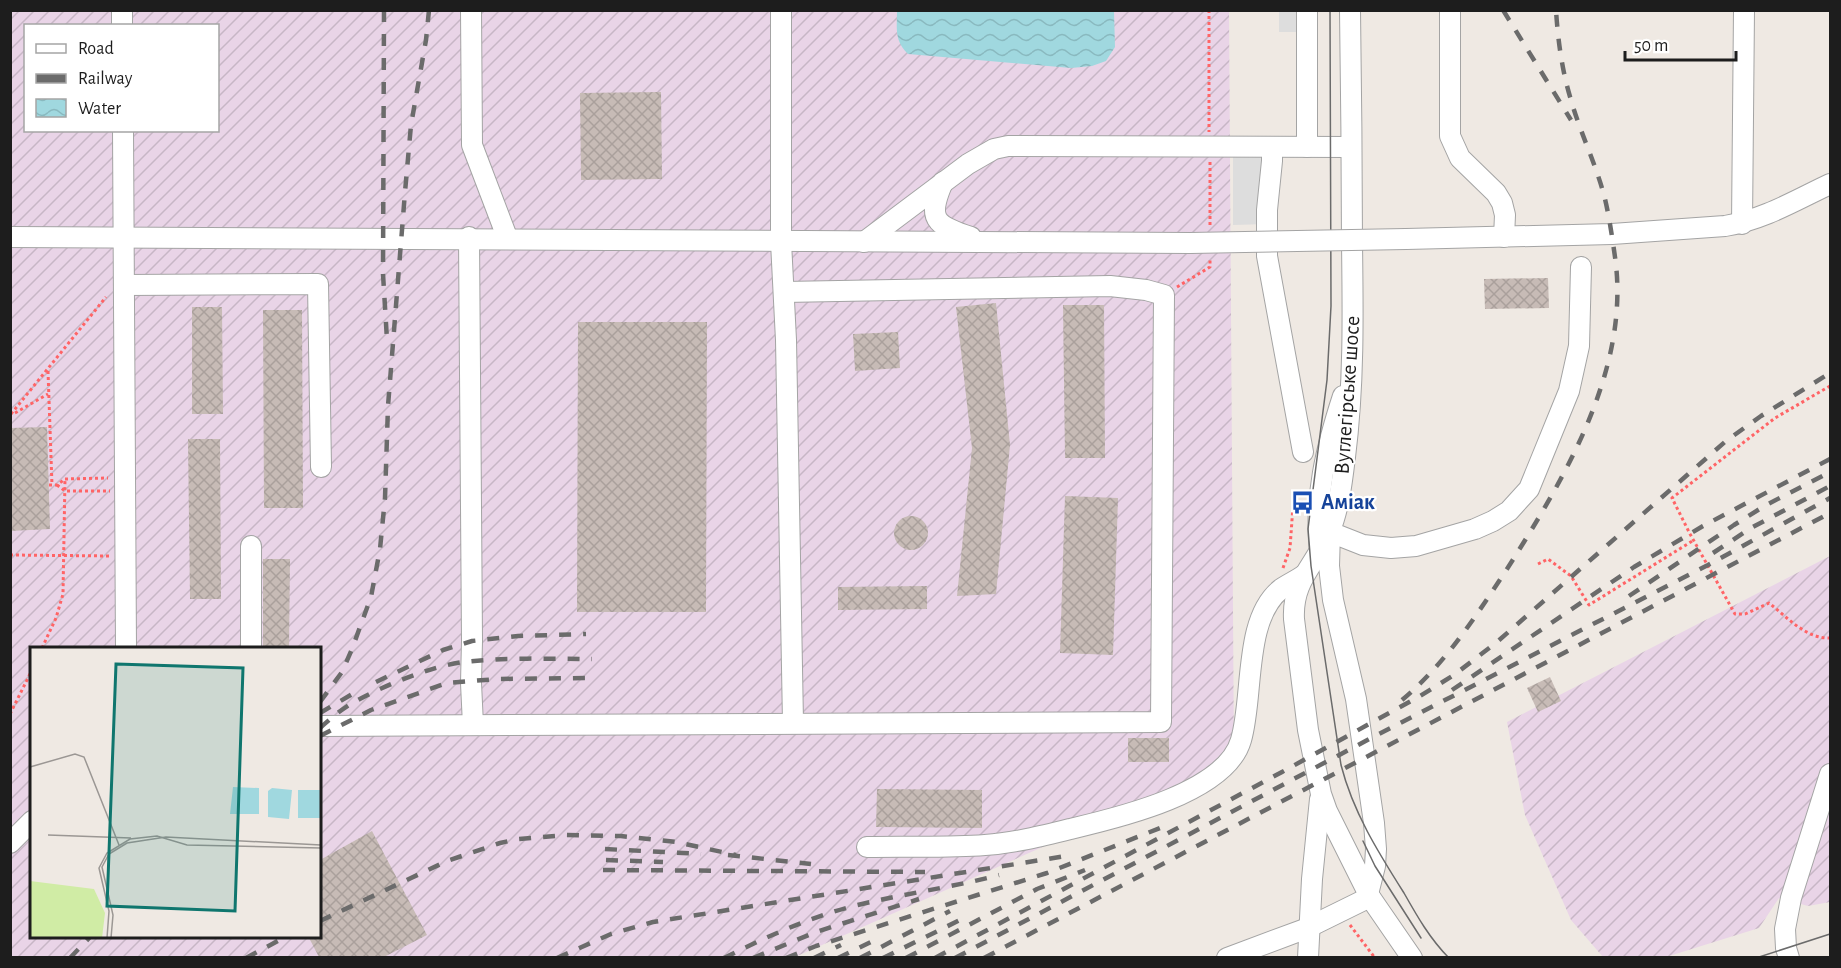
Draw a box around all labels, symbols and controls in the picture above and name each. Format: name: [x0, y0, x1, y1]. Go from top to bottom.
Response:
legend: [24, 24, 219, 132]
scale bar: [1625, 24, 1736, 62]
text: 50 m: [1634, 37, 1668, 55]
text: Road: [78, 40, 114, 58]
text: Railway: [78, 70, 133, 88]
text: Water: [78, 100, 121, 118]
street label: Вуглегірське шосе: [1330, 315, 1364, 475]
bus stop icon: Аміак: [1290, 489, 1316, 515]
place label: Аміак: [1321, 491, 1375, 513]
inset map: [30, 647, 321, 938]

